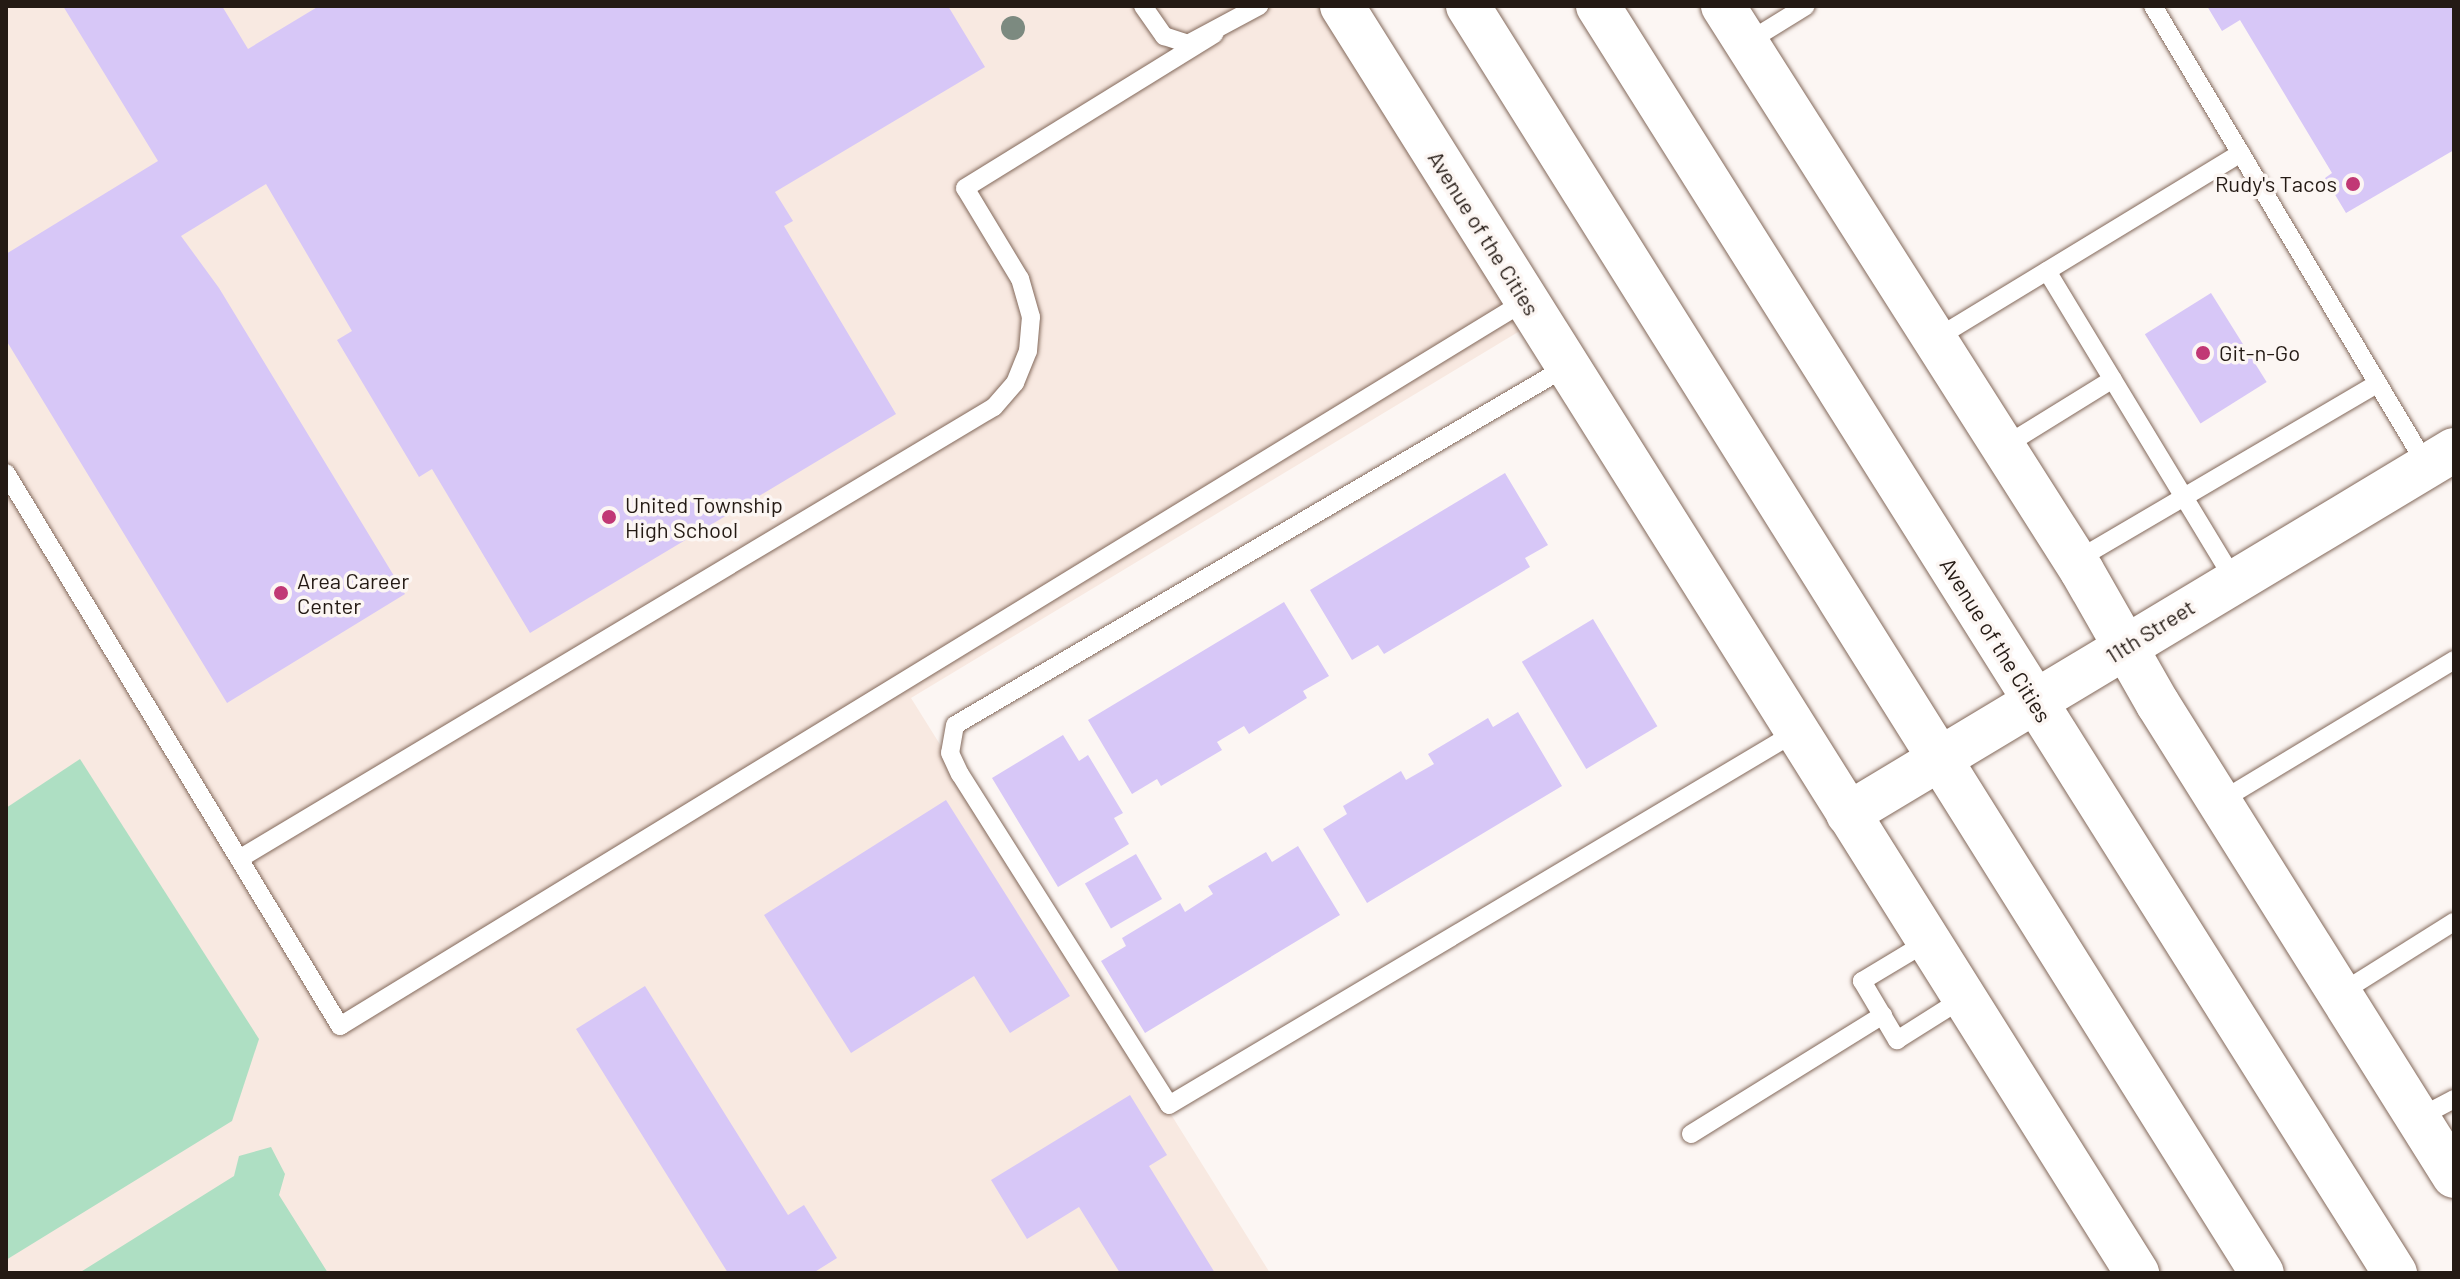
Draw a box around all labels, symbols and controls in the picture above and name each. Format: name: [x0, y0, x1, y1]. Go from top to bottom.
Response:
street label: Avenue of the Cities: [1423, 146, 1545, 320]
place label: Rudy's Tacos: [2215, 171, 2337, 197]
marker: Rudy's Tacos: [2344, 175, 2362, 193]
place label: Git-n-Go: [2219, 340, 2300, 366]
marker: Git-n-Go: [2194, 344, 2212, 362]
place label: United Township High School: [625, 491, 783, 542]
marker: United Township High School: [600, 508, 618, 526]
street label: Avenue of the Cities: [1935, 553, 2057, 727]
place label: Area Career Center: [297, 567, 409, 618]
marker: Area Career Center: [272, 584, 290, 602]
street label: 11th Street: [2101, 593, 2199, 669]

